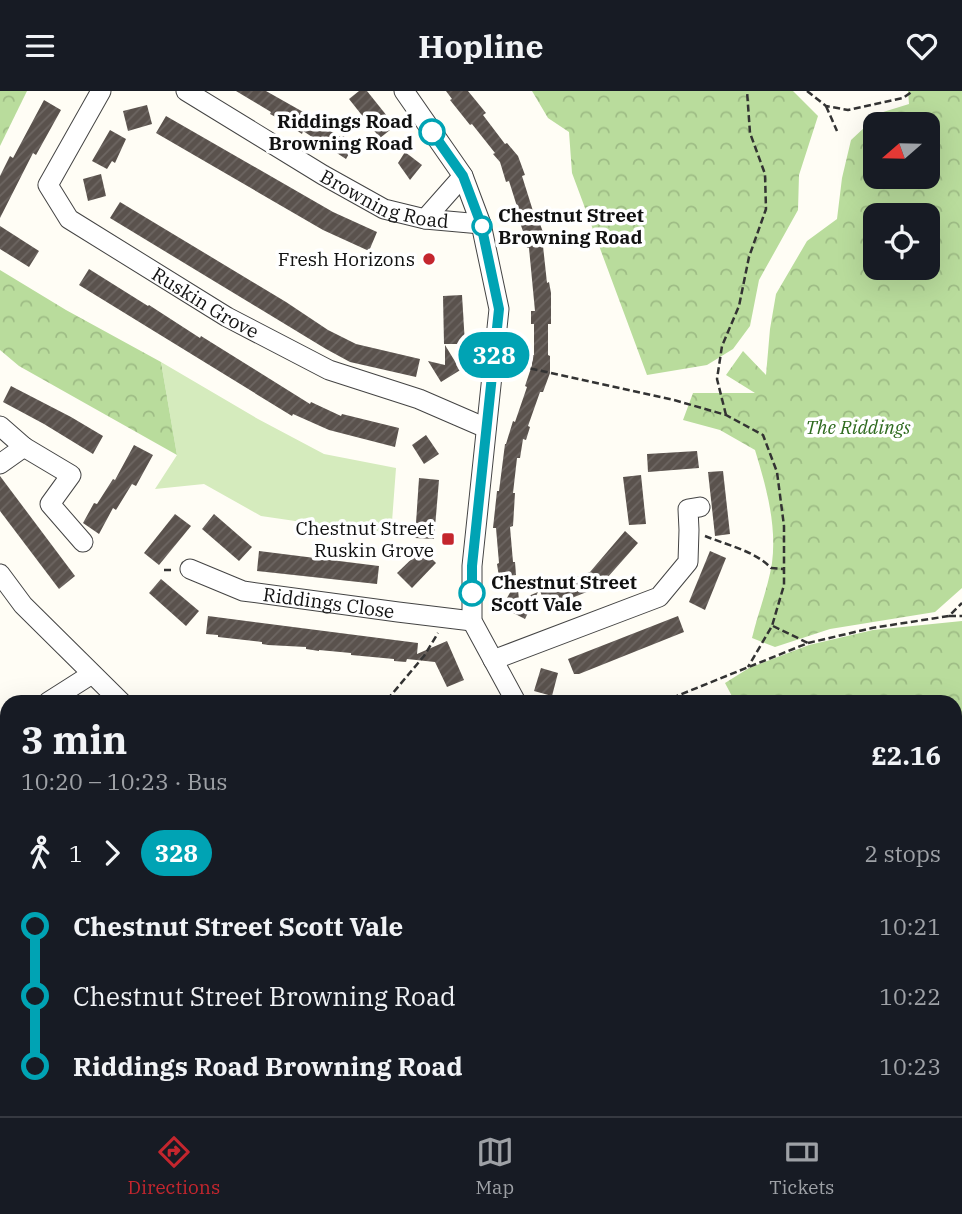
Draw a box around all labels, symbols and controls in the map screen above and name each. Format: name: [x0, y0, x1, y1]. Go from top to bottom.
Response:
text: Hopline: [418, 25, 544, 67]
icon: menu: [21, 27, 59, 65]
icon: heart: [903, 27, 941, 65]
place label: Riddings Road Browning Road: [269, 109, 413, 155]
north arrow: [863, 112, 940, 189]
map controls: [863, 112, 940, 280]
marker: Riddings Road Browning Road: [419, 119, 445, 145]
street label: Browning Road: [316, 164, 450, 233]
place label: Chestnut Street Browning Road: [498, 203, 644, 249]
button: locate: [863, 203, 940, 280]
marker: Chestnut Street Browning Road: [472, 216, 492, 236]
place label: Fresh Horizons: [278, 247, 415, 271]
marker: Fresh Horizons: [421, 251, 437, 267]
street label: Ruskin Grove: [148, 262, 263, 343]
line badge: 328: [454, 332, 534, 378]
text: 328: [472, 339, 516, 371]
park label: The Riddings: [806, 415, 910, 439]
place label: Chestnut Street Ruskin Grove: [295, 516, 434, 562]
marker: Chestnut Street Ruskin Grove: [440, 531, 456, 547]
place label: Chestnut Street Scott Vale: [491, 570, 637, 616]
marker: Chestnut Street Scott Vale: [459, 580, 485, 606]
street label: Riddings Close: [262, 582, 396, 623]
text: 3 min: [21, 715, 127, 764]
text: £2.16: [871, 738, 941, 772]
text: 10:20 – 10:23 · Bus: [21, 766, 228, 796]
icon: walk: [21, 834, 59, 872]
icon: forward: [93, 834, 131, 872]
text: 328: [155, 837, 198, 869]
text: 1: [69, 838, 83, 868]
text: 2 stops: [864, 838, 941, 868]
text: Chestnut Street Scott Vale: [73, 909, 403, 943]
text: 10:21: [879, 911, 941, 941]
text: Chestnut Street Browning Road: [73, 979, 456, 1013]
text: 10:22: [879, 981, 941, 1011]
text: Riddings Road Browning Road: [73, 1049, 463, 1083]
text: 10:23: [879, 1051, 941, 1081]
tab: Directions: [128, 1133, 220, 1199]
tab: Map: [475, 1133, 514, 1199]
tab: Tickets: [769, 1133, 834, 1199]

